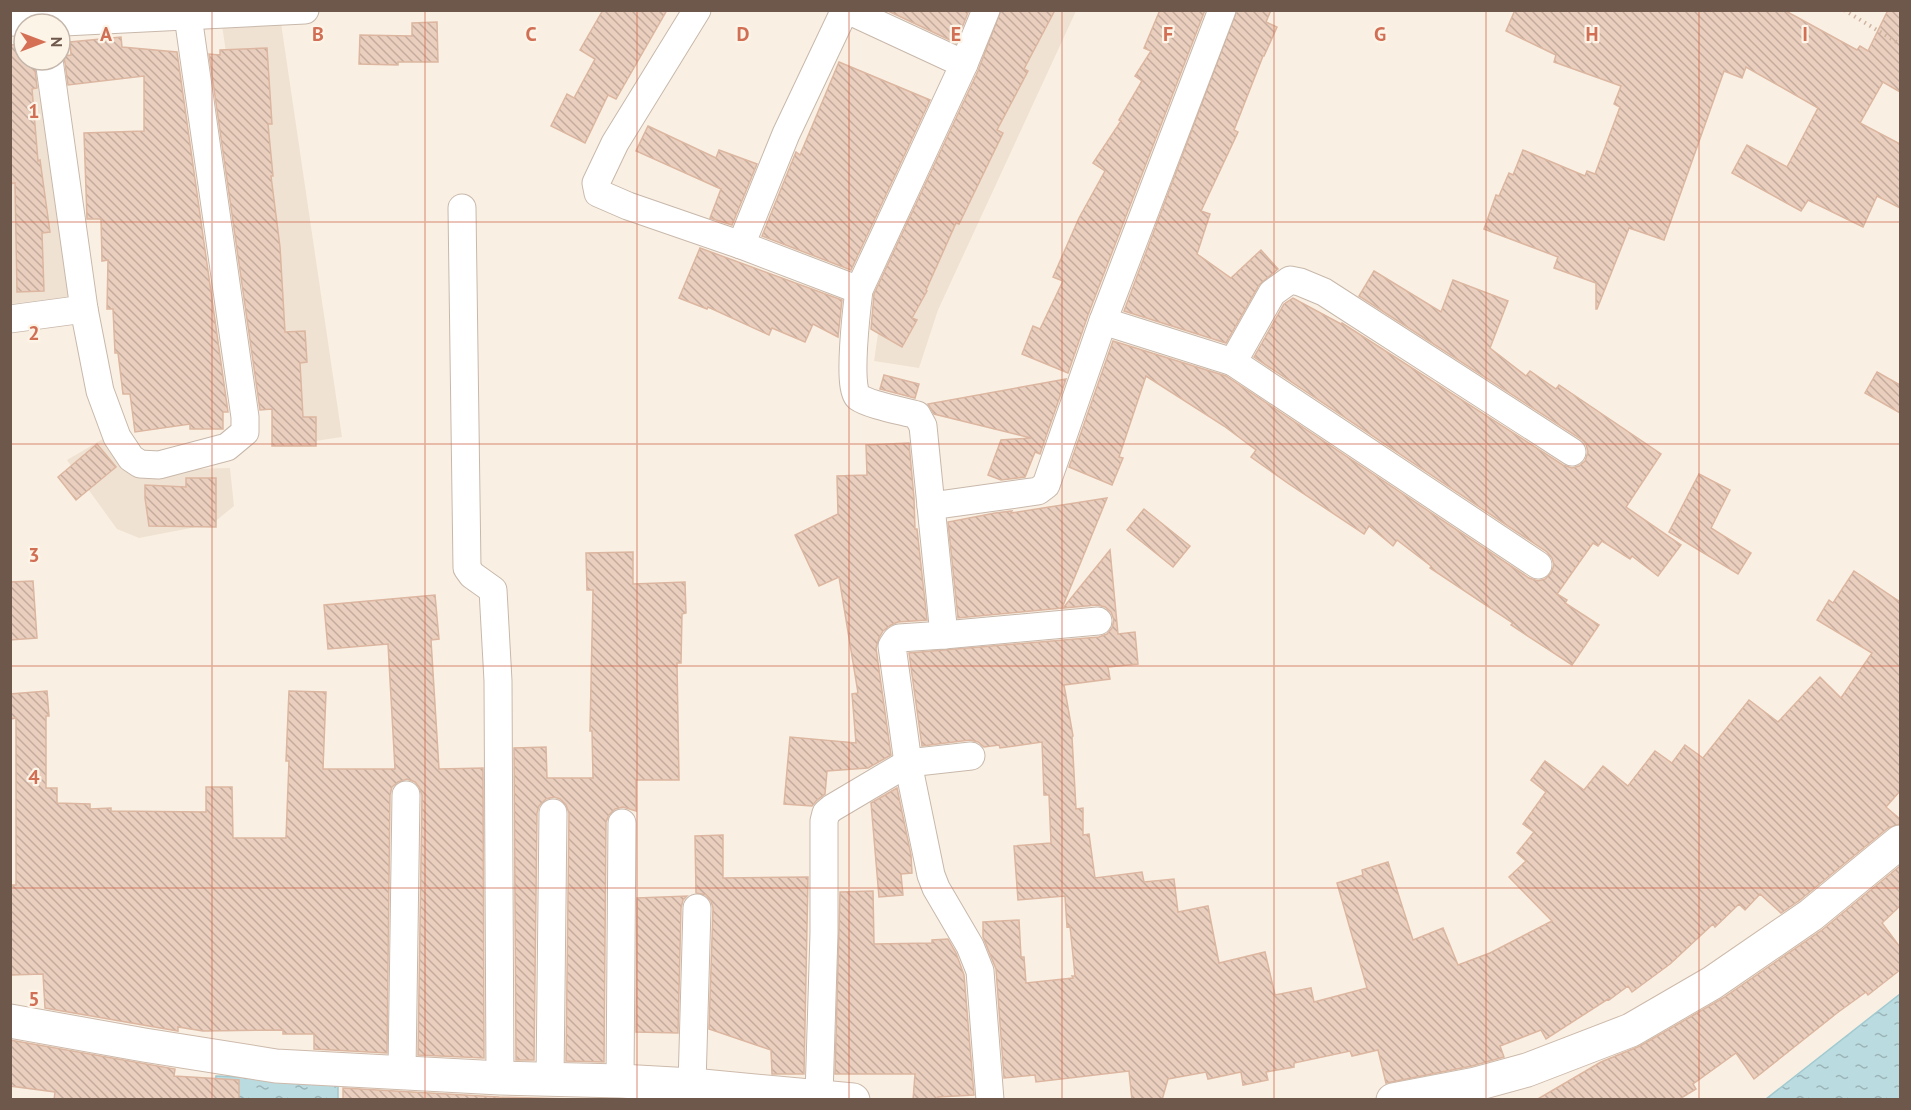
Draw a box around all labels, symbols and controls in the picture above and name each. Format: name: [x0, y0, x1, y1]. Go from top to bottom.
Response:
north arrow: [12, 12, 72, 72]
text: A: [100, 21, 113, 47]
text: B: [312, 21, 324, 47]
text: C: [525, 21, 537, 47]
text: D: [737, 21, 750, 47]
text: E: [951, 21, 961, 47]
text: F: [1163, 21, 1173, 47]
text: G: [1374, 21, 1386, 47]
text: H: [1585, 21, 1599, 47]
text: I: [1802, 21, 1808, 47]
text: N: [47, 37, 67, 47]
text: 1: [28, 98, 40, 124]
text: 2: [28, 320, 40, 346]
text: 3: [28, 542, 40, 568]
text: 4: [28, 764, 40, 790]
text: 5: [28, 986, 40, 1012]

